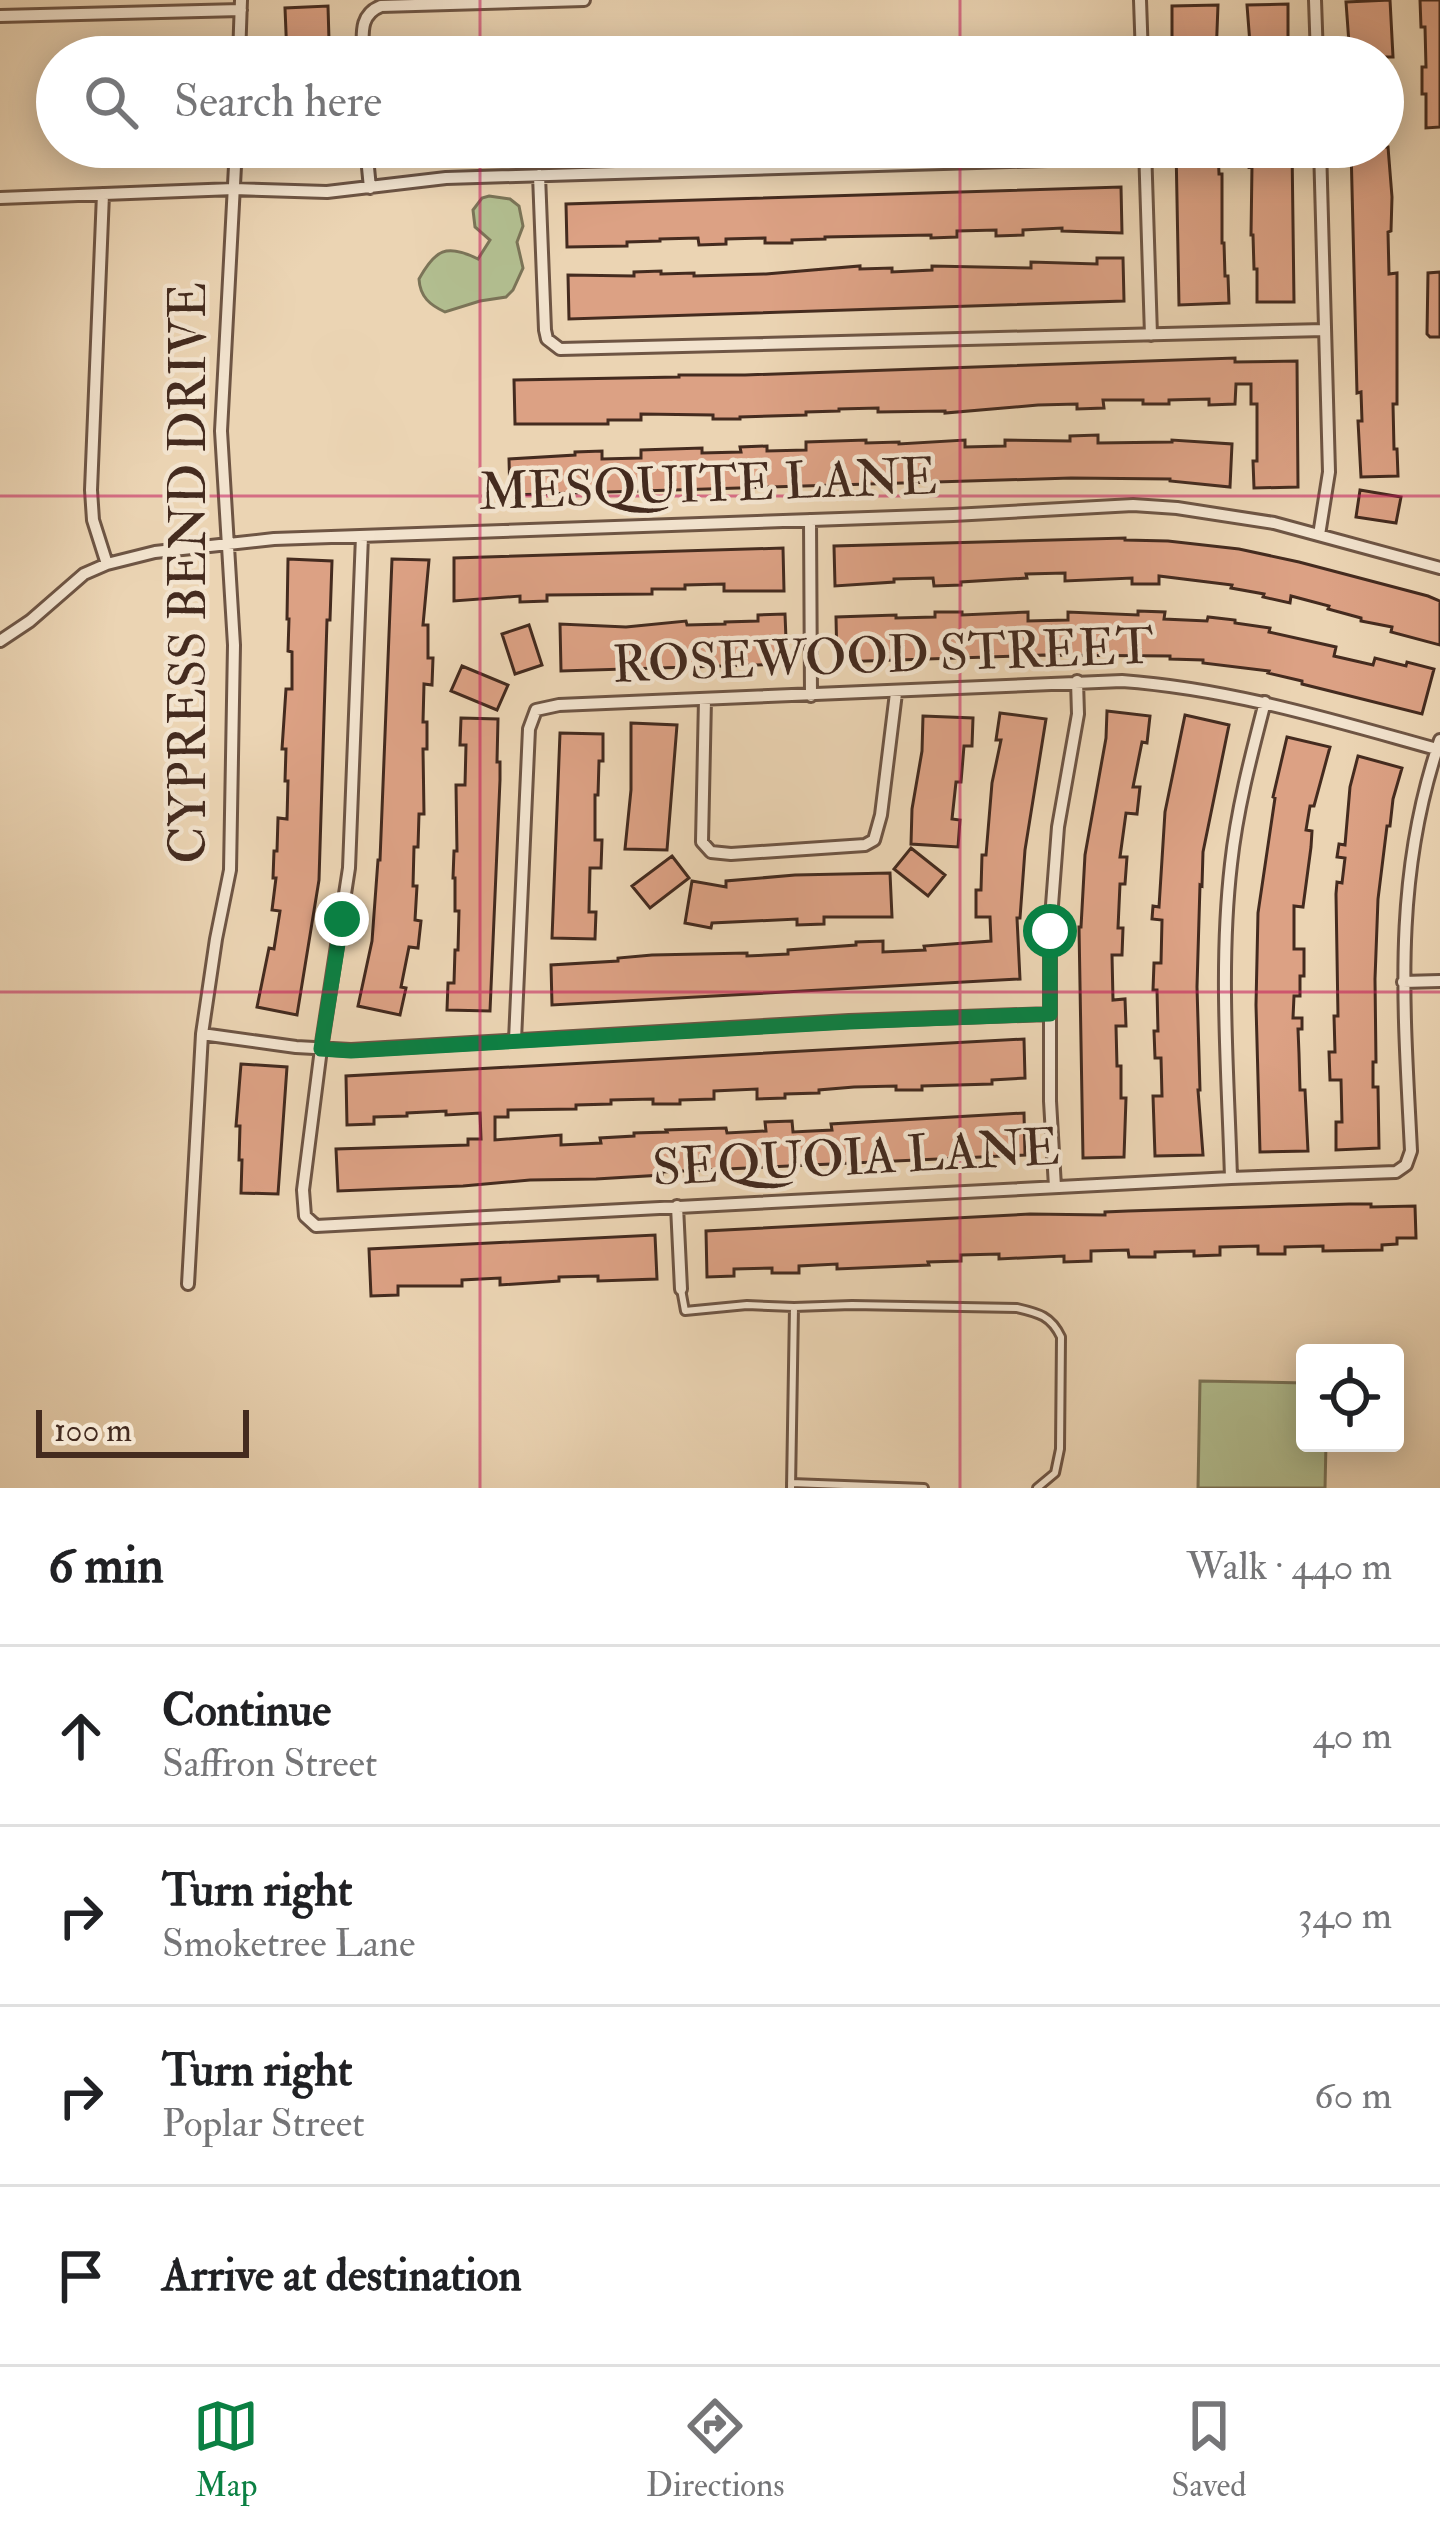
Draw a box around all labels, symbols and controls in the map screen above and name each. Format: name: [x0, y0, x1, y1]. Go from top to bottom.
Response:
search box: [36, 36, 1404, 168]
icon: search: [78, 69, 144, 135]
text: Search here: [174, 74, 382, 130]
street label: CYPRESS BEND DRIVE: [157, 282, 221, 864]
street label: MESQUITE LANE: [478, 445, 938, 525]
street label: ROSEWOOD STREET: [611, 615, 1155, 697]
route end: [315, 892, 369, 946]
route start: [1023, 904, 1077, 958]
street label: SEQUOIA LANE: [651, 1115, 1061, 1201]
map controls: [1296, 1344, 1404, 1452]
button: locate: [1296, 1344, 1404, 1452]
scale bar: [36, 1404, 249, 1457]
text: 100 m: [54, 1410, 132, 1451]
text: 6 min: [48, 1534, 164, 1598]
text: Walk · 440 m: [1186, 1542, 1392, 1591]
text: Continue: [162, 1683, 331, 1739]
icon: ahead: [48, 1703, 114, 1769]
text: 40 m: [1313, 1711, 1392, 1760]
text: Saffron Street: [162, 1739, 377, 1788]
text: Turn right: [162, 1863, 352, 1919]
icon: right: [48, 1883, 114, 1949]
text: 340 m: [1298, 1891, 1392, 1940]
text: Smoketree Lane: [162, 1919, 415, 1968]
text: Turn right: [162, 2043, 352, 2099]
icon: right: [48, 2063, 114, 2129]
text: 60 m: [1314, 2071, 1392, 2120]
text: Poplar Street: [162, 2099, 365, 2148]
icon: arrive: [48, 2243, 114, 2309]
text: Arrive at destination: [162, 2248, 522, 2304]
tab: Map: [193, 2393, 259, 2506]
tab: Directions: [646, 2393, 785, 2506]
tab: Saved: [1171, 2393, 1247, 2506]

